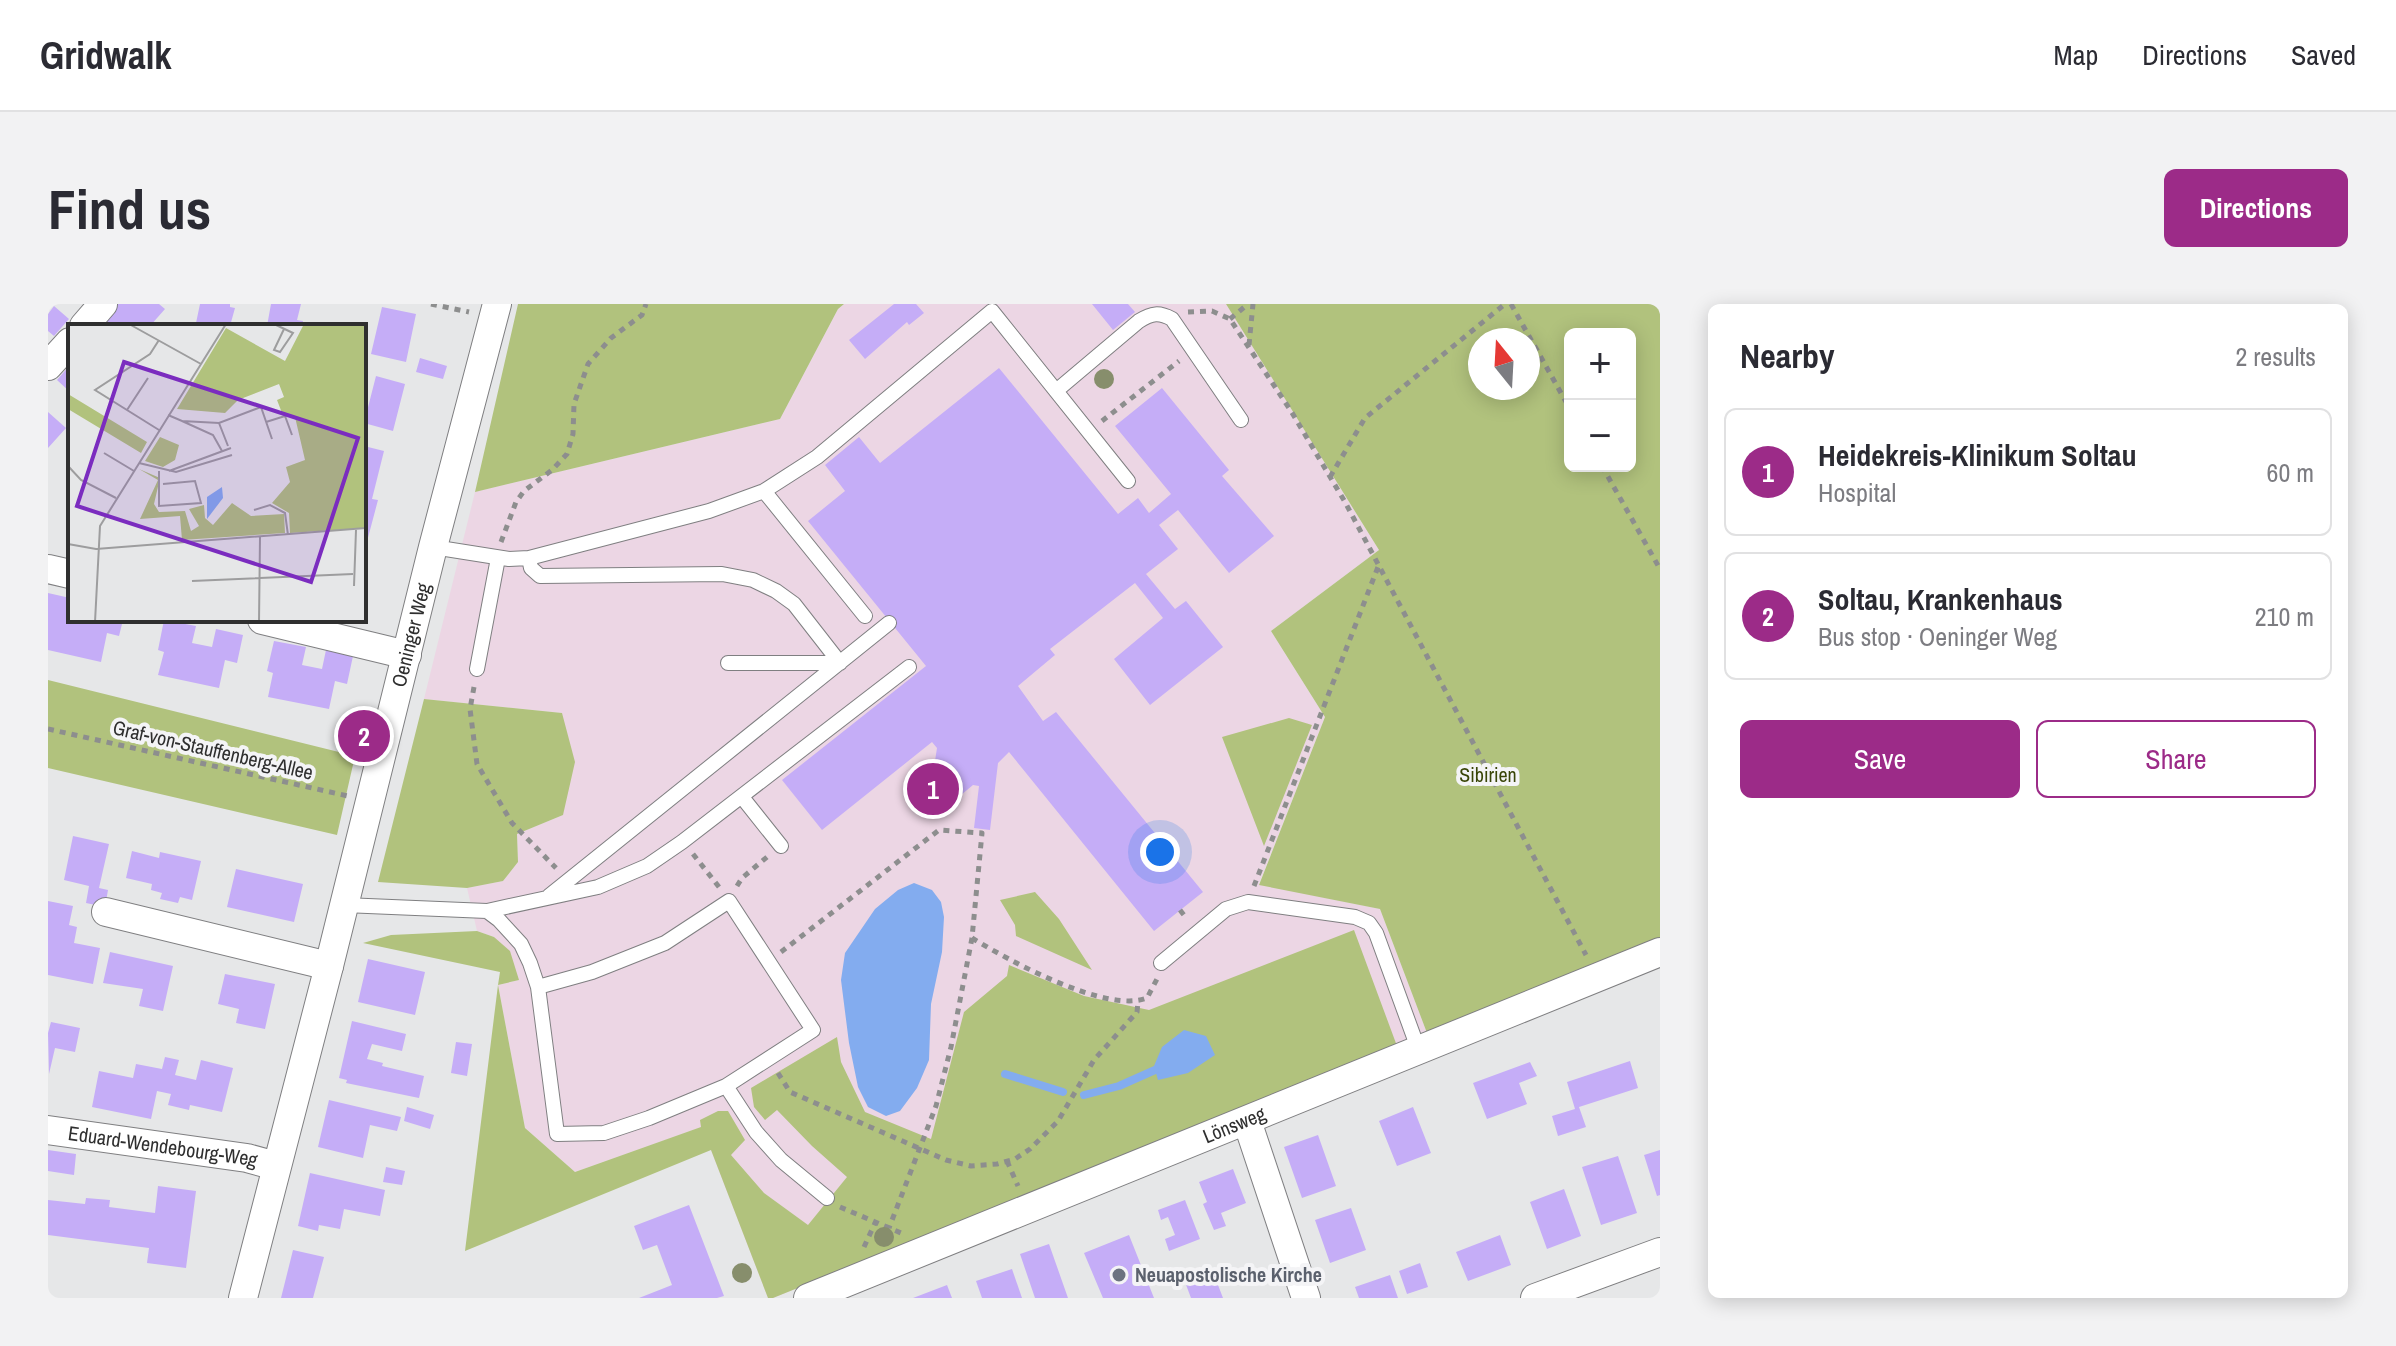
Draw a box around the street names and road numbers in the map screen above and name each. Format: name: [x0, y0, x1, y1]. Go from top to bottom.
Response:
street label: Oeninger Weg: [385, 580, 437, 690]
street label: Graf-von-Stauffenberg-Allee: [110, 713, 316, 786]
street label: Lönsweg: [1199, 1100, 1270, 1149]
street label: Eduard-Wendebourg-Weg: [66, 1119, 261, 1173]

